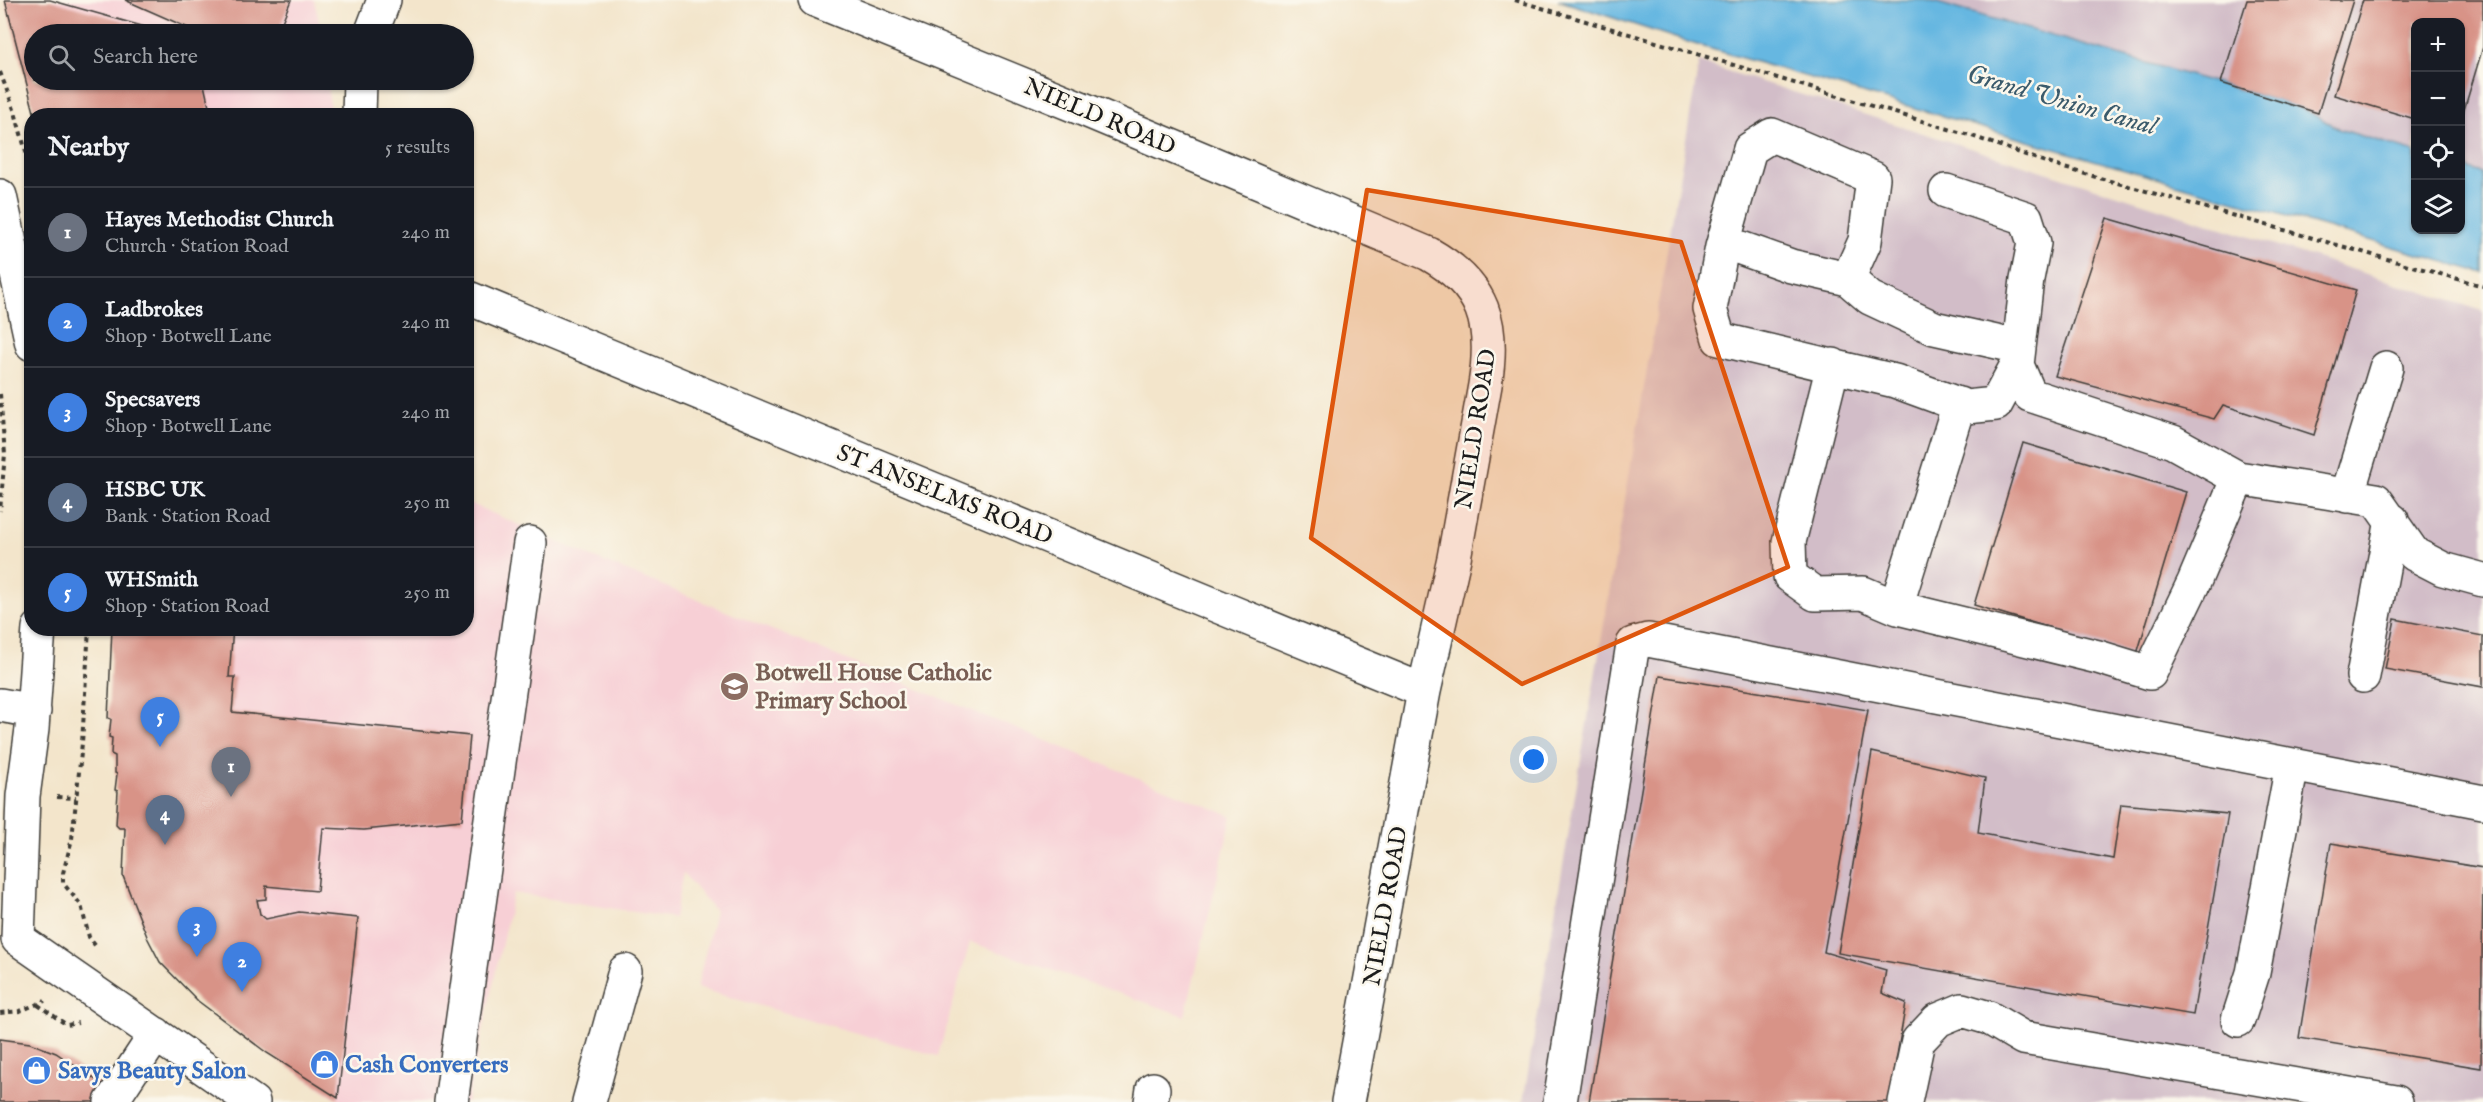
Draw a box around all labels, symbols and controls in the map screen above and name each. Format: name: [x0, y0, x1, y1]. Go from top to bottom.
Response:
map controls: [2411, 18, 2465, 234]
button: +: [2411, 18, 2465, 72]
search box: [24, 24, 474, 90]
icon: search: [45, 41, 78, 74]
text: Search here: [93, 43, 198, 71]
water label: Grand Union Canal: [1963, 58, 2162, 144]
street label: NIELD ROAD: [1019, 71, 1180, 163]
button: −: [2411, 72, 2465, 126]
button: locate: [2411, 126, 2465, 180]
text: Nearby: [48, 131, 129, 164]
text: 5 results: [385, 135, 450, 160]
button: layers: [2411, 180, 2465, 234]
text: Hayes Methodist Church: [105, 206, 334, 234]
text: 1: [64, 220, 71, 245]
text: 240 m: [401, 220, 450, 245]
text: Church · Station Road: [105, 234, 289, 259]
text: Ladbrokes: [105, 296, 203, 324]
text: 2: [63, 310, 72, 335]
text: 240 m: [401, 310, 450, 335]
text: Shop · Botwell Lane: [105, 324, 272, 349]
street label: NIELD ROAD: [1449, 347, 1504, 512]
text: Specsavers: [105, 386, 200, 414]
text: 3: [64, 400, 71, 425]
text: 240 m: [401, 400, 450, 425]
text: Shop · Botwell Lane: [105, 414, 272, 439]
street label: ST ANSELMS ROAD: [832, 438, 1057, 553]
text: HSBC UK: [105, 476, 205, 504]
text: 4: [63, 490, 72, 515]
text: 250 m: [404, 490, 450, 515]
text: Bank · Station Road: [105, 504, 270, 529]
text: WHSmith: [105, 566, 198, 594]
text: 5: [64, 580, 71, 605]
text: 250 m: [404, 580, 450, 605]
text: Shop · Station Road: [105, 594, 269, 619]
place label: Botwell House Catholic Primary School: [755, 658, 992, 717]
school or university icon: Botwell House Catholic Primary School: [718, 670, 750, 702]
pin: 5: [140, 698, 180, 747]
your location: [1519, 745, 1548, 774]
pin: 1: [212, 748, 250, 797]
pin: 4: [146, 796, 184, 845]
street label: NIELD ROAD: [1357, 824, 1416, 989]
pin: 3: [178, 908, 216, 957]
pin: 2: [222, 942, 262, 992]
shop icon: Cash Converters: [308, 1048, 340, 1080]
place label: Cash Converters: [345, 1050, 509, 1081]
shop icon: Savys Beauty Salon: [21, 1054, 53, 1086]
place label: Savys Beauty Salon: [58, 1056, 247, 1087]

